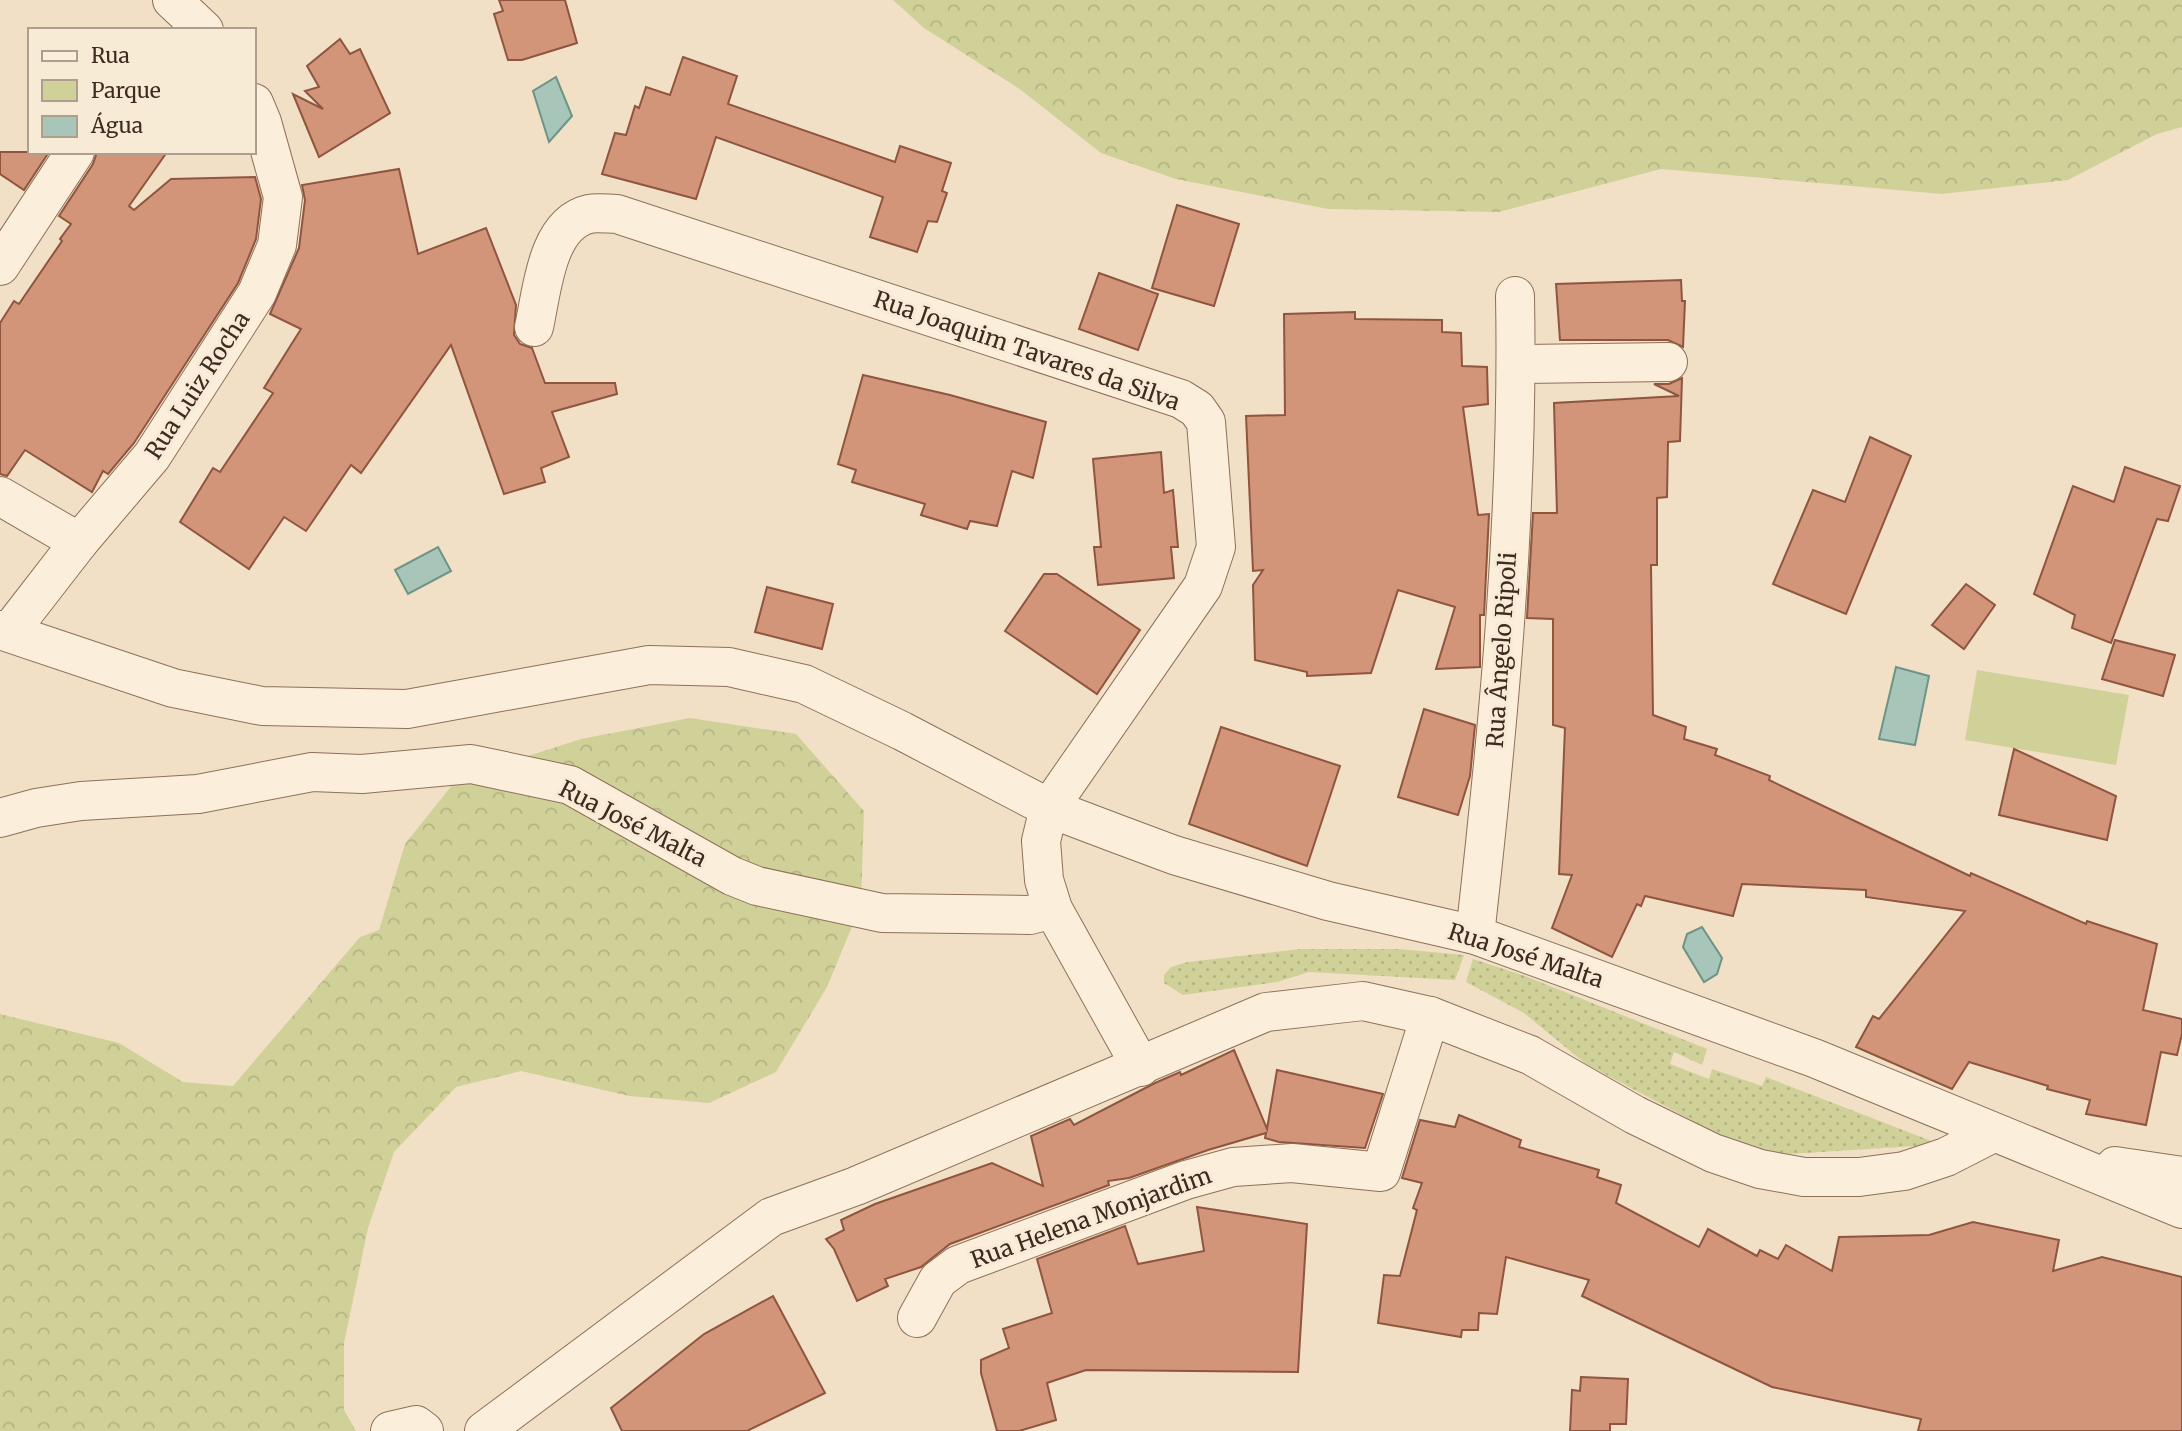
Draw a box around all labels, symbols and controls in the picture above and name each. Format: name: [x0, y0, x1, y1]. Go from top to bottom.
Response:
legend: [28, 28, 256, 154]
text: Rua: [91, 42, 130, 69]
text: Parque: [91, 77, 161, 104]
text: Água: [90, 111, 143, 139]
street label: Rua Joaquim Tavares da Silva: [870, 284, 1184, 416]
street label: Rua Luiz Rocha: [138, 306, 256, 464]
street label: Rua Ângelo Ripoli: [1480, 551, 1522, 749]
street label: Rua José Malta: [554, 773, 712, 873]
street label: Rua José Malta: [1445, 916, 1607, 994]
street label: Rua Helena Monjardim: [967, 1160, 1215, 1274]

